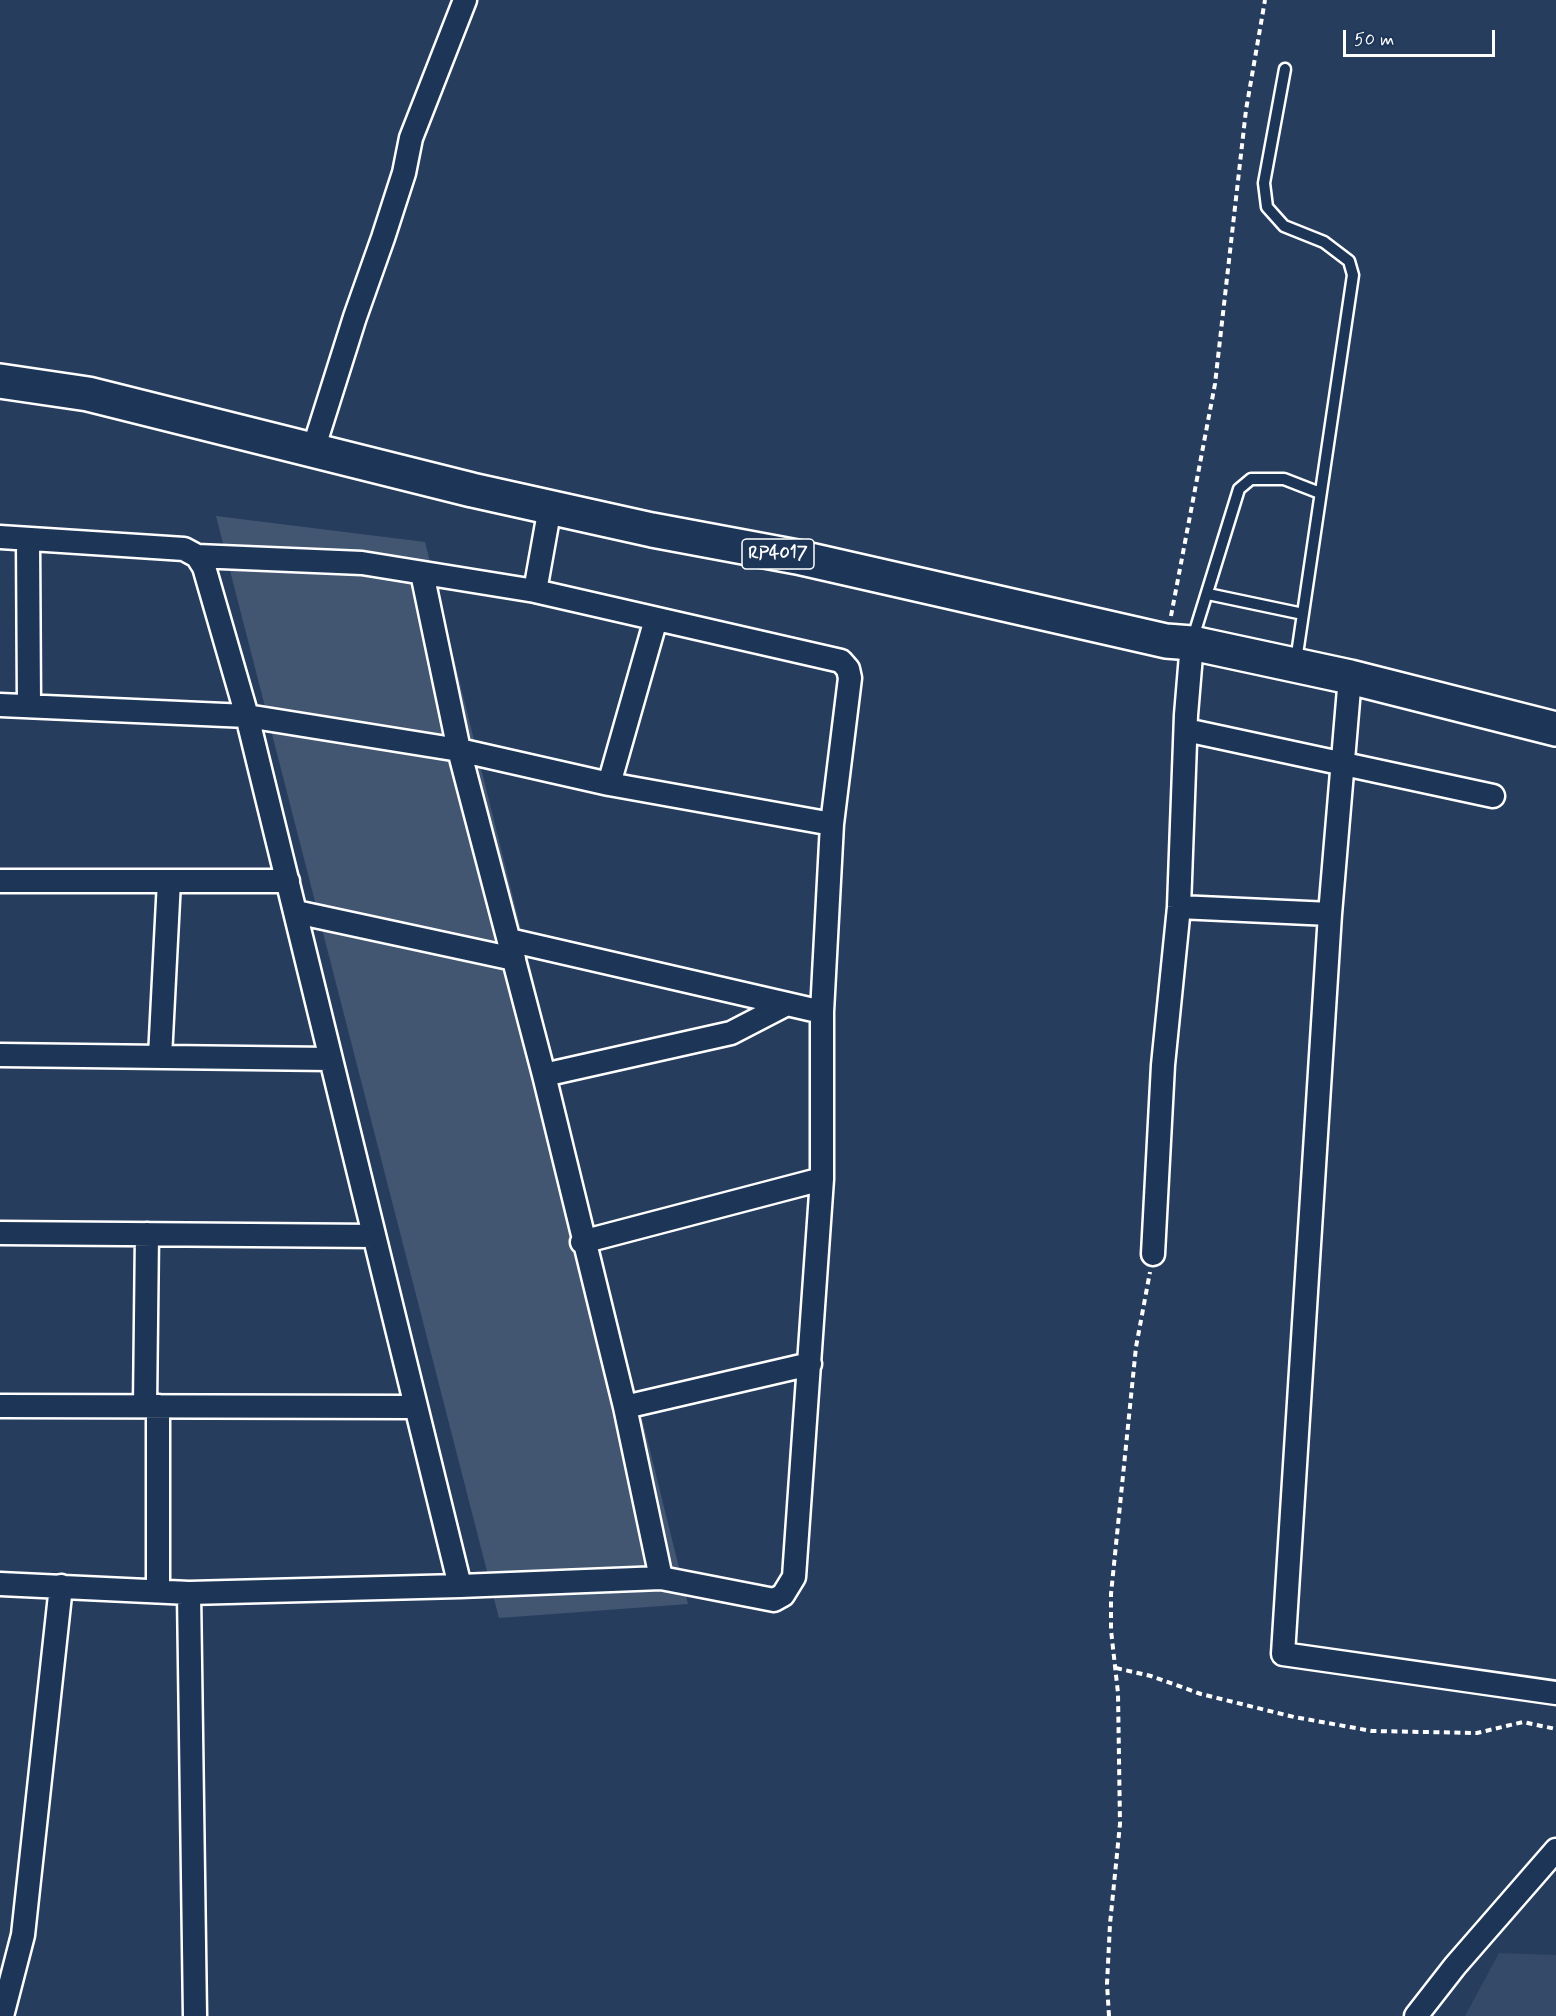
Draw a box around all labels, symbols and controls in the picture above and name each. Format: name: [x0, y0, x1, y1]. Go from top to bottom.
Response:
scale bar: [1346, 18, 1498, 56]
text: 50 m: [1354, 28, 1394, 52]
road number: RP4017: [742, 539, 814, 569]

